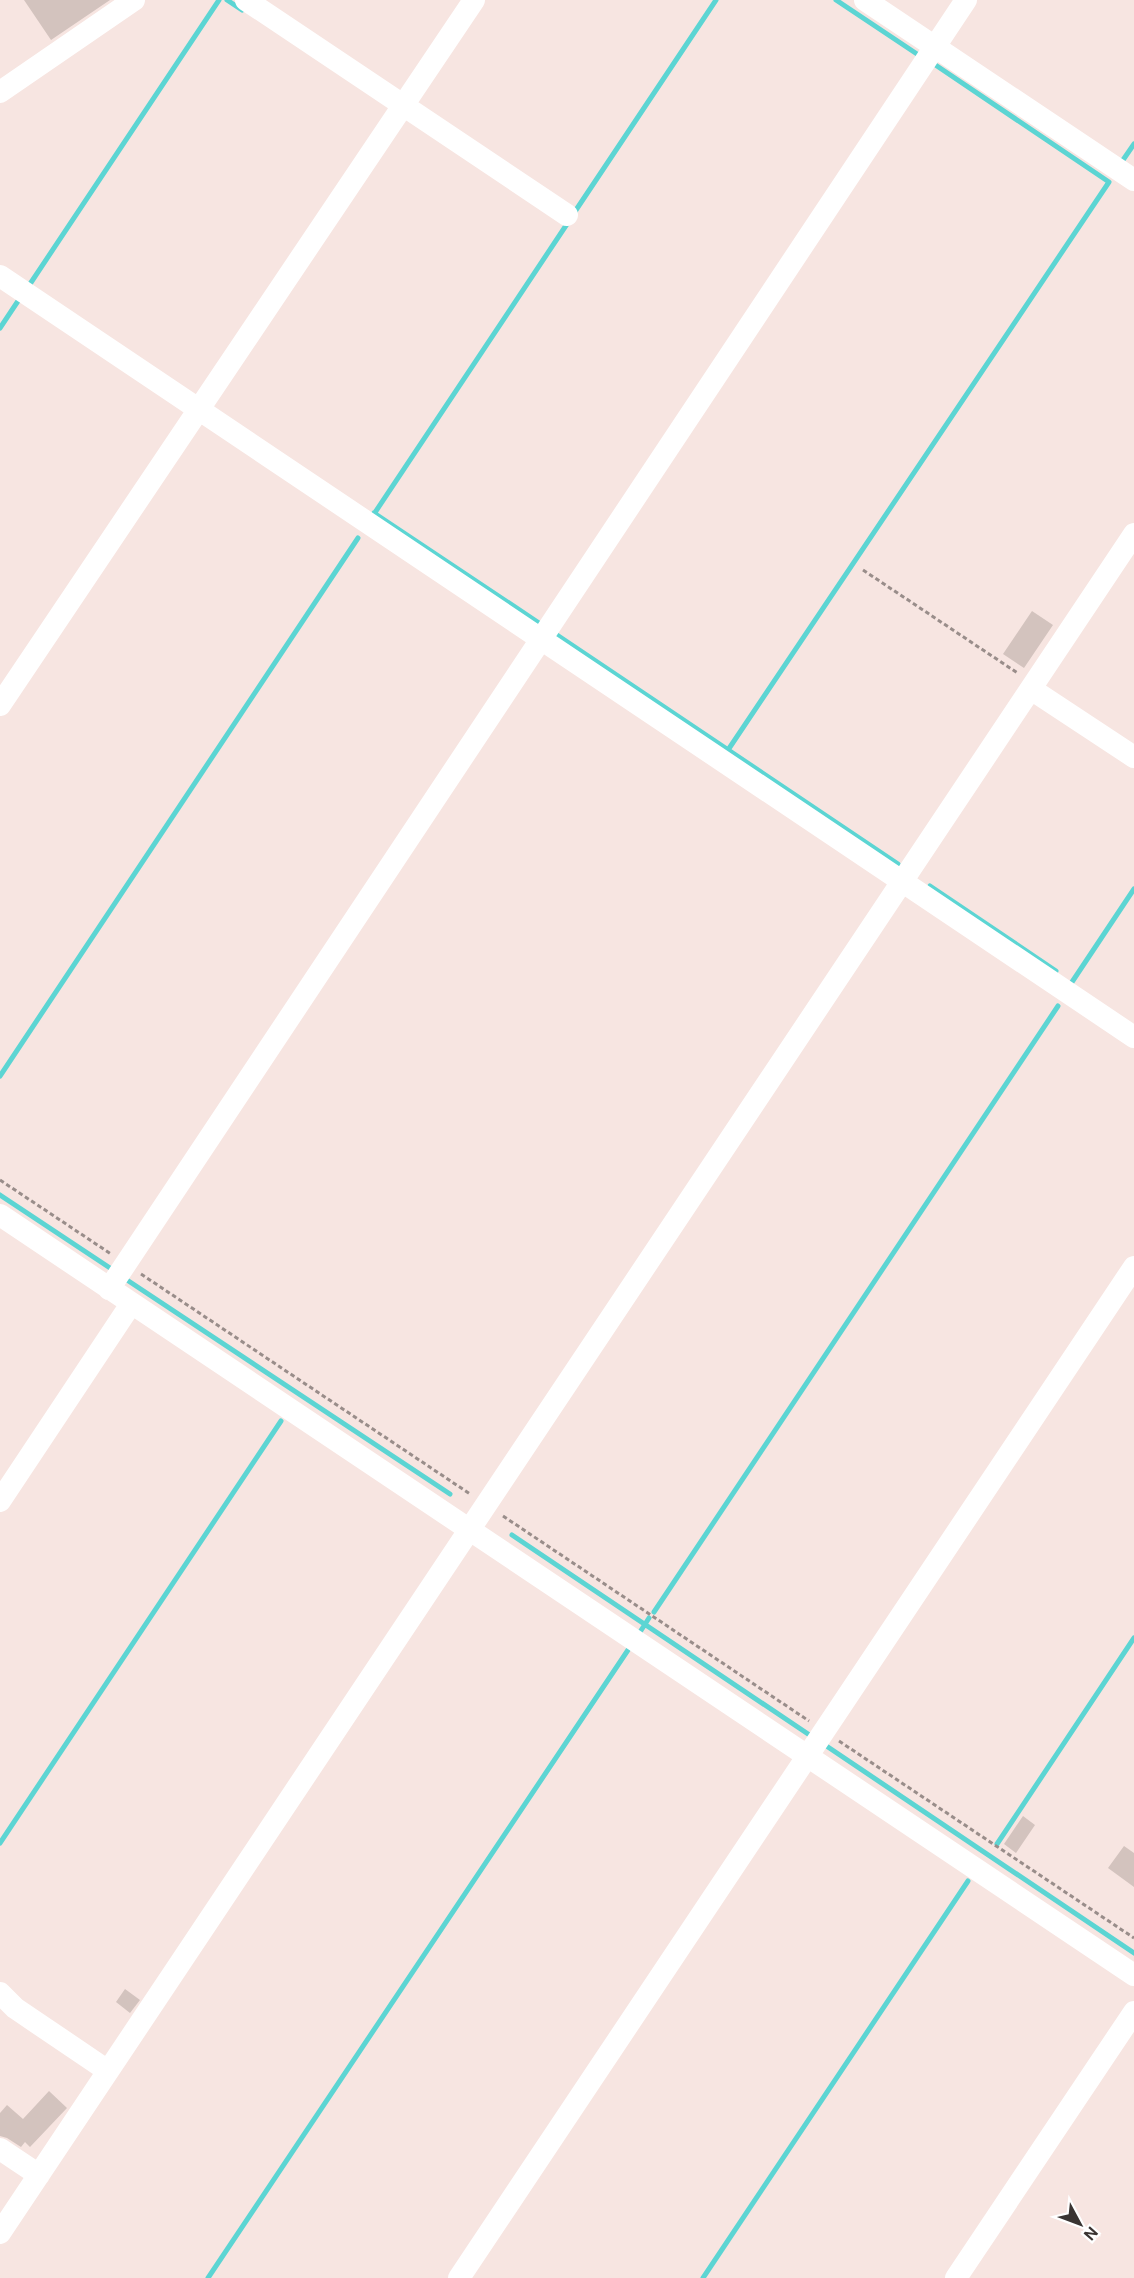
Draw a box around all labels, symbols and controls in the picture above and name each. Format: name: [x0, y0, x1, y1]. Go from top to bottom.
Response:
north arrow: [1050, 2194, 1110, 2254]
text: N: [1079, 2222, 1103, 2245]

